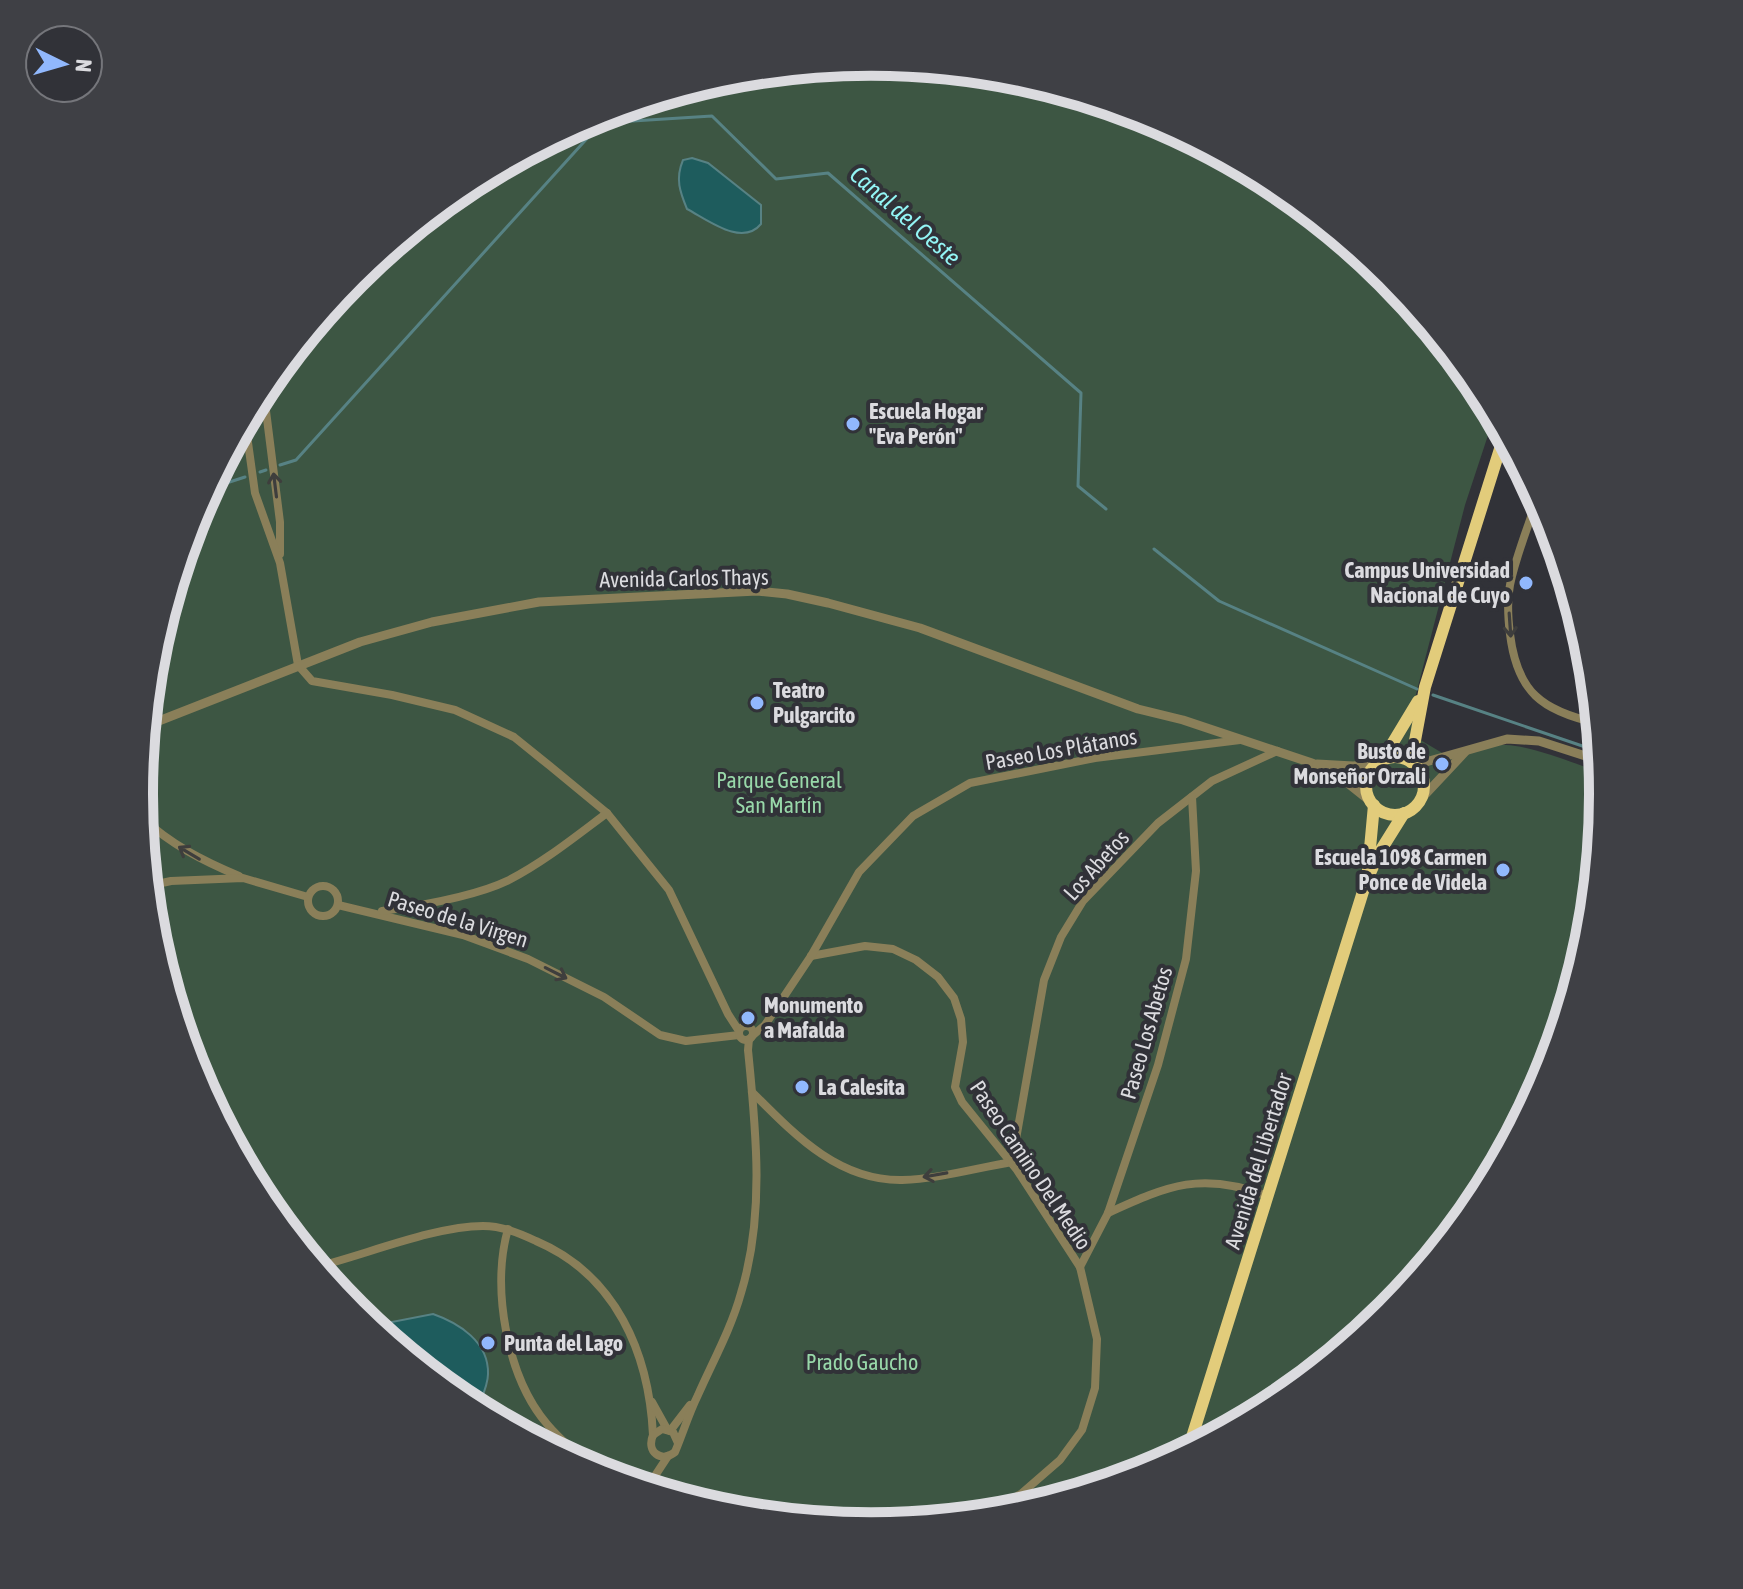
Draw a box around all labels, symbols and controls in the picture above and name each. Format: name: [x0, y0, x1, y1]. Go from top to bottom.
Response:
north arrow: [24, 24, 104, 104]
text: N: [70, 58, 97, 73]
water label: Canal del Oeste: [845, 160, 966, 271]
place label: Escuela Hogar "Eva Perón": [869, 398, 983, 449]
marker: Escuela Hogar "Eva Perón": [844, 415, 862, 433]
one-way arrow: [268, 472, 283, 499]
place label: Campus Universidad Nacional de Cuyo: [1344, 557, 1510, 608]
street label: Avenida Carlos Thays: [599, 564, 769, 592]
marker: Campus Universidad Nacional de Cuyo: [1517, 574, 1535, 592]
one-way arrow: [1503, 611, 1518, 638]
place label: Teatro Pulgarcito: [773, 677, 855, 728]
marker: Teatro Pulgarcito: [748, 694, 766, 712]
street label: Paseo Los Plátanos: [983, 723, 1139, 775]
place label: Busto de Monseñor Orzali: [1294, 738, 1426, 789]
marker: Busto de Monseñor Orzali: [1433, 755, 1451, 773]
park label: Parque General San Martín: [716, 767, 842, 818]
street label: Los Abetos: [1058, 825, 1134, 905]
place label: Escuela 1098 Carmen Ponce de Videla: [1315, 844, 1487, 895]
one-way arrow: [178, 845, 201, 861]
marker: Escuela 1098 Carmen Ponce de Videla: [1494, 861, 1512, 879]
street label: Paseo de la Virgen: [385, 885, 531, 953]
street label: Paseo Los Abetos: [1115, 964, 1177, 1102]
one-way arrow: [544, 966, 568, 981]
place label: Monumento a Mafalda: [764, 992, 863, 1043]
marker: Monumento a Mafalda: [739, 1009, 757, 1027]
street label: Avenida del Libertador: [1219, 1070, 1297, 1252]
place label: La Calesita: [818, 1074, 905, 1100]
street label: Paseo Camino Del Medio: [965, 1076, 1097, 1254]
marker: La Calesita: [793, 1078, 811, 1096]
one-way arrow: [922, 1168, 948, 1183]
place label: Punta del Lago: [504, 1330, 623, 1356]
marker: Punta del Lago: [479, 1334, 497, 1352]
park label: Prado Gaucho: [806, 1349, 918, 1375]

